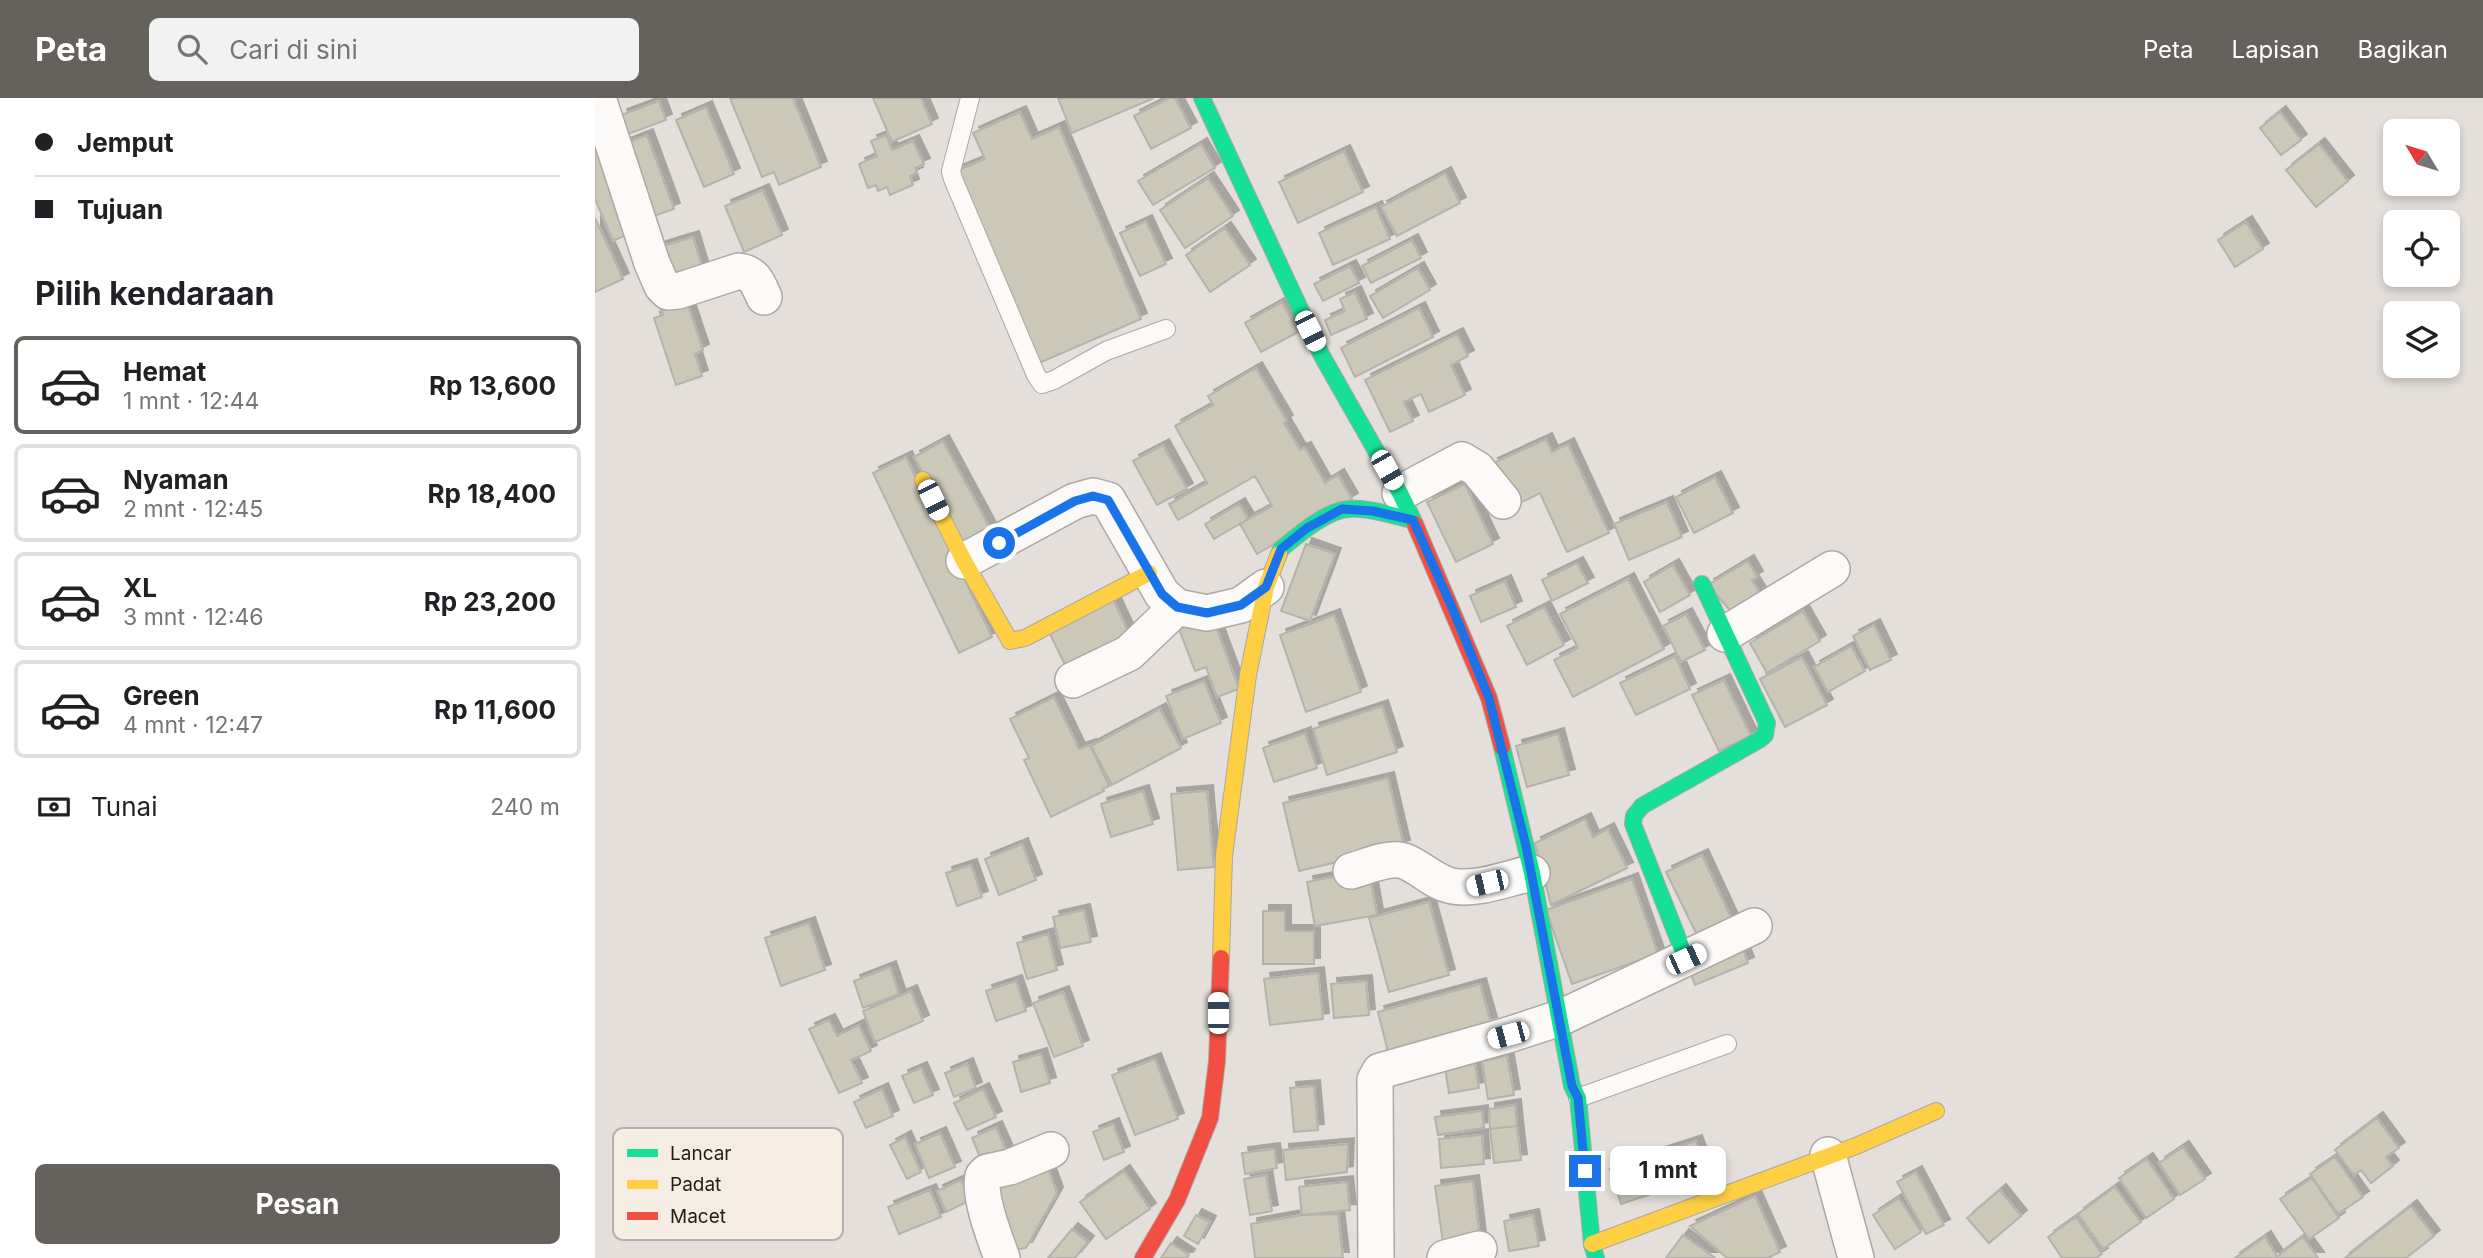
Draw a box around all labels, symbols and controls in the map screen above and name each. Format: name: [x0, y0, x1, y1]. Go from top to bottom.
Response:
search box: [149, 18, 639, 81]
text: Peta: [35, 29, 107, 69]
icon: search: [173, 30, 211, 68]
text: Cari di sini: [229, 34, 358, 65]
text: Peta: [2143, 35, 2194, 64]
text: Lapisan: [2232, 35, 2319, 64]
text: Bagikan: [2357, 35, 2448, 64]
north arrow: [2383, 119, 2461, 196]
map controls: [2383, 119, 2460, 378]
text: Jemput: [77, 127, 174, 158]
text: Tujuan: [77, 194, 163, 225]
button: locate: [2383, 210, 2460, 287]
text: Pilih kendaraan: [35, 274, 275, 313]
button: layers: [2383, 301, 2460, 378]
car: [1292, 308, 1329, 354]
icon: car: [39, 354, 102, 417]
text: Hemat: [123, 356, 206, 387]
text: Rp 13,600: [429, 370, 556, 401]
text: 1 mnt · 12:44: [123, 387, 259, 415]
car: [1368, 447, 1407, 493]
icon: car: [39, 462, 102, 525]
text: Nyaman: [123, 464, 229, 495]
car: [915, 477, 952, 523]
text: Rp 18,400: [427, 478, 556, 509]
text: 2 mnt · 12:45: [123, 495, 263, 523]
route start: [983, 527, 1015, 559]
icon: car: [39, 570, 102, 633]
text: XL: [123, 572, 157, 603]
text: Rp 23,200: [424, 586, 556, 617]
text: 3 mnt · 12:46: [123, 603, 264, 631]
icon: car: [39, 678, 102, 741]
text: Green: [123, 680, 200, 711]
text: Rp 11,600: [434, 694, 556, 725]
text: 4 mnt · 12:47: [123, 711, 263, 739]
icon: cash: [35, 788, 73, 826]
text: Tunai: [91, 791, 158, 822]
text: 240 m: [490, 793, 560, 821]
car: [1465, 868, 1510, 898]
car: [1663, 941, 1710, 977]
car: [1208, 992, 1229, 1034]
car: [1485, 1019, 1532, 1051]
legend: [613, 1128, 843, 1240]
text: Lancar: [670, 1142, 732, 1165]
callout: 1 mnt: [1609, 1146, 1725, 1196]
route end: [1569, 1155, 1601, 1187]
text: 1 mnt: [1638, 1156, 1698, 1184]
button: Pesan: [35, 1164, 560, 1244]
text: Padat: [670, 1173, 721, 1196]
text: Macet: [670, 1205, 726, 1228]

